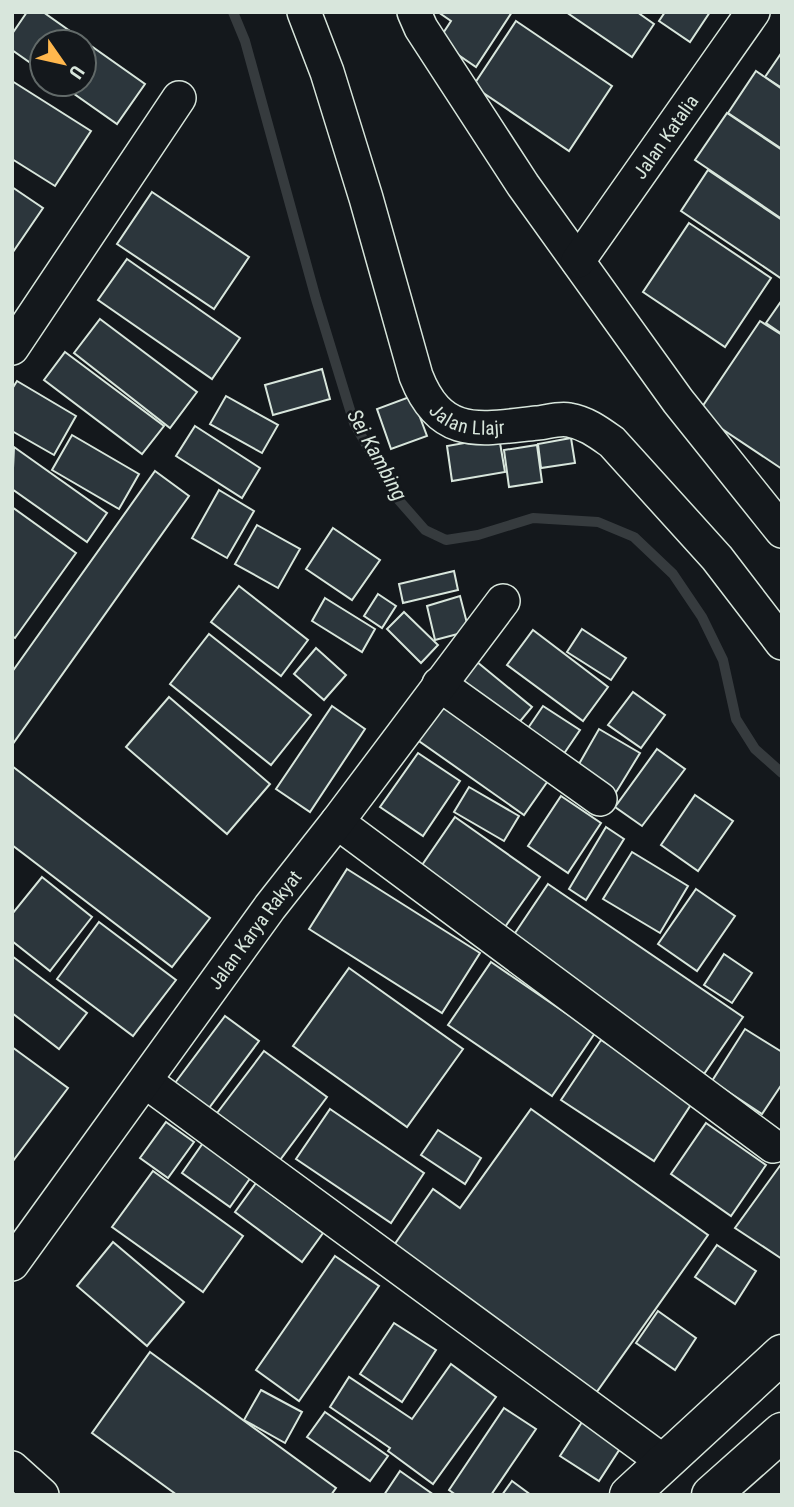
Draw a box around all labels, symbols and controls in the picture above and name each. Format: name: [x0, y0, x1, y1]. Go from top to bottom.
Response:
north arrow: [28, 28, 98, 98]
text: U: [64, 61, 89, 83]
street label: Jalan Katalia: [628, 90, 703, 183]
street label: Jalan Llajr: [425, 399, 506, 439]
water label: Sei Kambing: [342, 405, 412, 505]
street label: Jalan Karya Rakyat: [203, 866, 306, 994]

